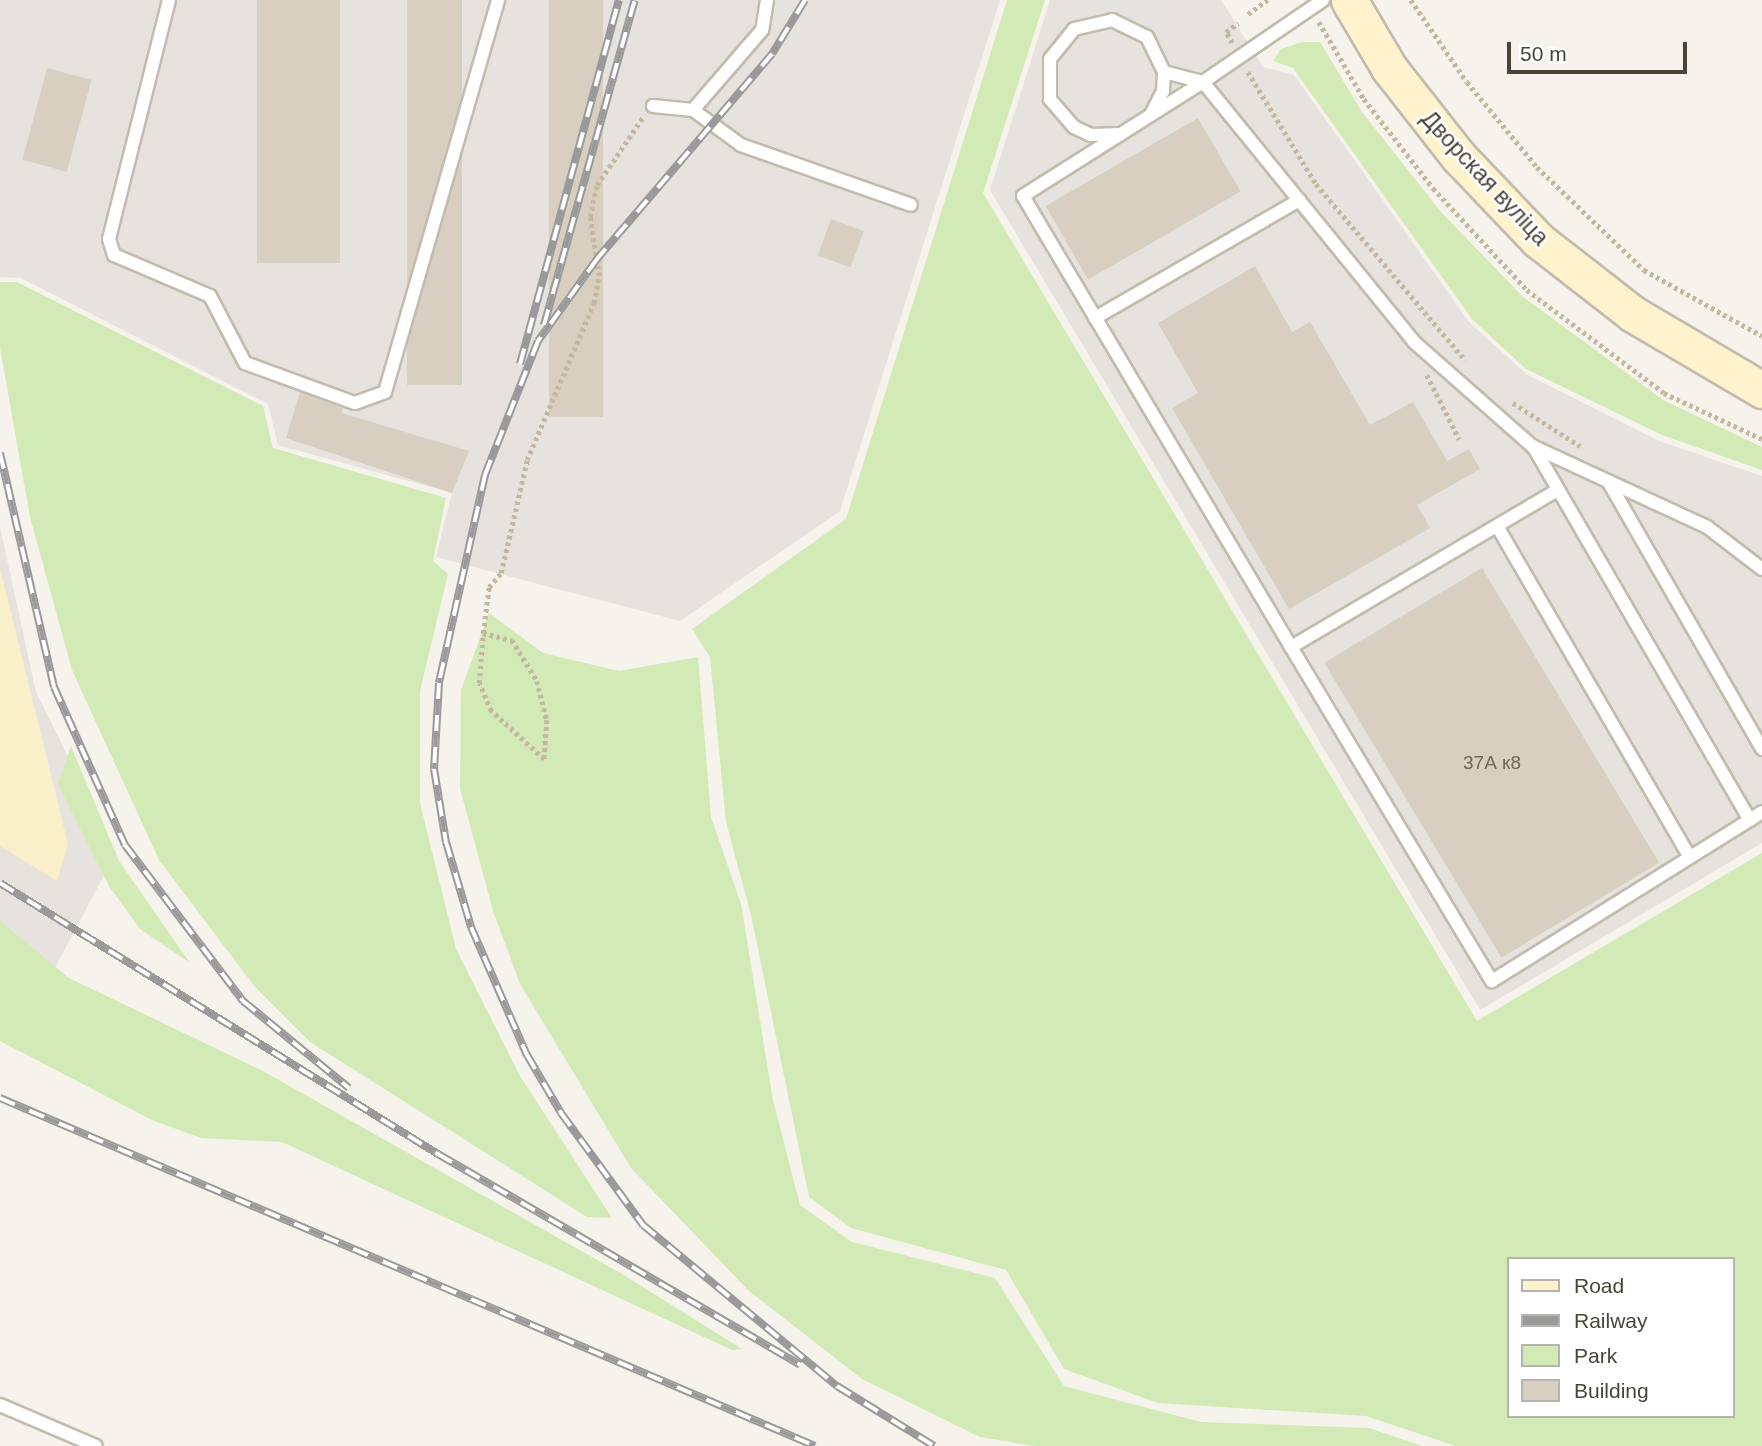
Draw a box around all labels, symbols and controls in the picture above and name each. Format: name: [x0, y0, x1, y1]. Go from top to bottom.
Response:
scale bar: [1510, 28, 1690, 72]
text: 50 m: [1520, 42, 1567, 65]
street label: Дворская вуліца: [1416, 105, 1554, 251]
house number: 37А к8: [1463, 752, 1521, 774]
legend: [1506, 1257, 1734, 1418]
text: Road: [1574, 1274, 1624, 1297]
text: Railway: [1574, 1309, 1648, 1332]
text: Park: [1574, 1344, 1617, 1367]
text: Building: [1574, 1379, 1649, 1402]

